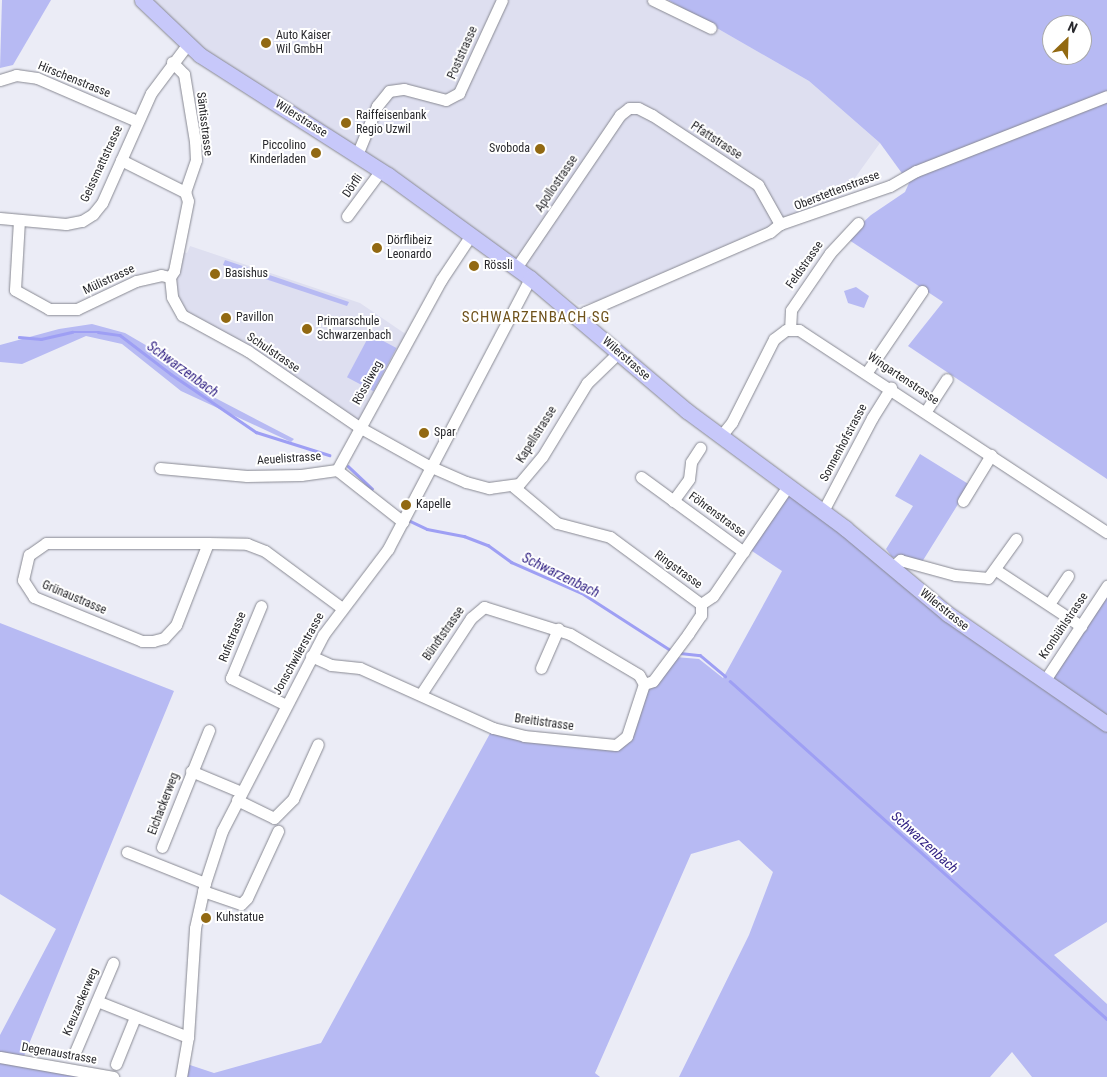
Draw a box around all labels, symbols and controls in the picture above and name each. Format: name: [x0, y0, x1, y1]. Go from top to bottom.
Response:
north arrow: [1042, 15, 1092, 65]
text: N: [1066, 18, 1080, 36]
street label: Poststrasse: [445, 24, 481, 82]
place label: Auto Kaiser Wil GmbH: [276, 29, 331, 57]
marker: Auto Kaiser Wil GmbH: [260, 37, 272, 49]
street label: Hirschenstrasse: [36, 59, 112, 101]
street label: Säntisstrasse: [193, 91, 215, 157]
street label: Wilerstrasse: [272, 97, 330, 141]
place label: Raiffeisenbank Regio Uzwil: [356, 109, 426, 137]
marker: Raiffeisenbank Regio Uzwil: [340, 117, 352, 129]
street label: Pfattstrasse: [688, 119, 744, 163]
street label: Geissmattstrasse: [78, 123, 126, 205]
place label: Piccolino Kinderladen: [250, 139, 306, 167]
place label: Svoboda: [489, 142, 530, 156]
marker: Svoboda: [534, 143, 546, 155]
marker: Piccolino Kinderladen: [310, 147, 322, 159]
street label: Apollostrasse: [533, 153, 581, 215]
street label: Oberstettenstrasse: [792, 168, 882, 214]
street label: Dörfli: [340, 171, 366, 201]
place label: Dörflibeiz Leonardo: [387, 234, 432, 262]
street label: Feldstrasse: [783, 238, 827, 292]
marker: Dörflibeiz Leonardo: [371, 242, 383, 254]
place label: Rössli: [484, 259, 513, 273]
marker: Rössli: [468, 260, 480, 272]
street label: Mülistrasse: [81, 262, 137, 298]
place label: Basishus: [225, 267, 268, 281]
marker: Basishus: [209, 268, 221, 280]
district label: SCHWARZENBACH SG: [460, 309, 612, 327]
place label: Pavillon: [236, 311, 273, 325]
marker: Pavillon: [220, 312, 232, 324]
place label: Primarschule Schwarzenbach: [317, 315, 391, 343]
marker: Primarschule Schwarzenbach: [301, 323, 313, 335]
street label: Schulstrasse: [244, 330, 302, 376]
street label: Wilerstrasse: [599, 334, 653, 384]
water label: Schwarzenbach: [144, 337, 222, 401]
street label: Wingartenstrasse: [865, 350, 941, 408]
street label: Rössliweg: [350, 358, 386, 408]
street label: Sonnenhofstrasse: [818, 402, 870, 484]
street label: Kapellstrasse: [514, 404, 560, 466]
place label: Spar: [434, 426, 456, 440]
marker: Spar: [418, 427, 430, 439]
street label: Aeuelistrasse: [256, 450, 322, 468]
street label: Föhrenstrasse: [686, 489, 748, 541]
place label: Kapelle: [416, 498, 451, 512]
marker: Kapelle: [400, 499, 412, 511]
street label: Ringstrasse: [651, 548, 705, 592]
water label: Schwarzenbach: [519, 549, 603, 601]
street label: Grünaustrasse: [40, 578, 108, 618]
street label: Wilerstrasse: [917, 586, 971, 634]
street label: Kronbühlstrasse: [1037, 590, 1091, 662]
street label: Bündtstrasse: [420, 604, 468, 664]
street label: Rufistrasse: [216, 610, 250, 664]
street label: Jonschwilerstrasse: [270, 610, 328, 698]
street label: Breitistrasse: [514, 712, 574, 734]
street label: Eichackerweg: [146, 771, 182, 837]
water label: Schwarzenbach: [888, 808, 962, 876]
place label: Kuhstatue: [216, 911, 264, 925]
marker: Kuhstatue: [200, 912, 212, 924]
street label: Kreuzackerweg: [60, 966, 102, 1038]
street label: Degenaustrasse: [20, 1040, 98, 1068]

